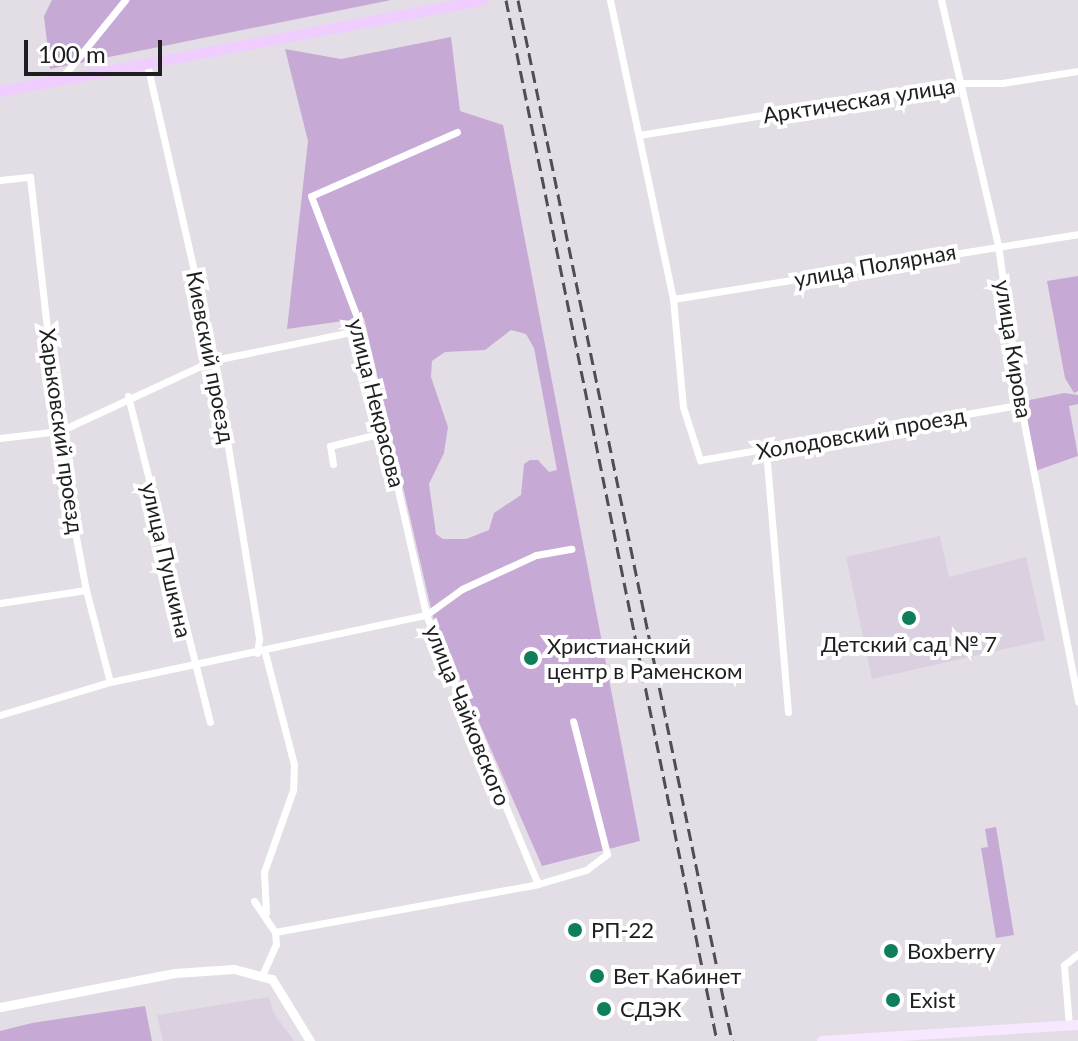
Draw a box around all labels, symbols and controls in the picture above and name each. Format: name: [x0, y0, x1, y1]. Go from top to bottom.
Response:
scale bar: [28, 24, 166, 74]
text: 100 m: [38, 39, 106, 68]
street label: Арктическая улица: [761, 72, 957, 128]
street label: улица Полярная: [792, 238, 958, 292]
street label: Киевский проезд: [181, 269, 241, 445]
street label: улица Кирова: [990, 278, 1038, 420]
street label: улица Некрасова: [343, 316, 411, 490]
street label: Харьковский проезд: [35, 327, 89, 535]
street label: Холодовский проезд: [754, 402, 968, 464]
street label: улица Пушкина: [136, 480, 198, 640]
marker: Детский сад № 7: [900, 609, 918, 627]
street label: улица Чайковского: [420, 621, 516, 809]
place label: Детский сад № 7: [821, 631, 997, 657]
place label: Христианский центр в Раменском: [547, 632, 743, 684]
marker: Христианский центр в Раменском: [522, 649, 540, 667]
place label: РП-22: [591, 917, 654, 943]
marker: РП-22: [566, 921, 584, 939]
place label: Boxberry: [907, 938, 995, 964]
marker: Boxberry: [882, 942, 900, 960]
place label: Вет Кабинет: [613, 963, 741, 989]
marker: Вет Кабинет: [588, 967, 606, 985]
place label: Exist: [909, 987, 955, 1013]
marker: Exist: [884, 991, 902, 1009]
place label: СДЭК: [620, 996, 682, 1022]
marker: СДЭК: [595, 1000, 613, 1018]

